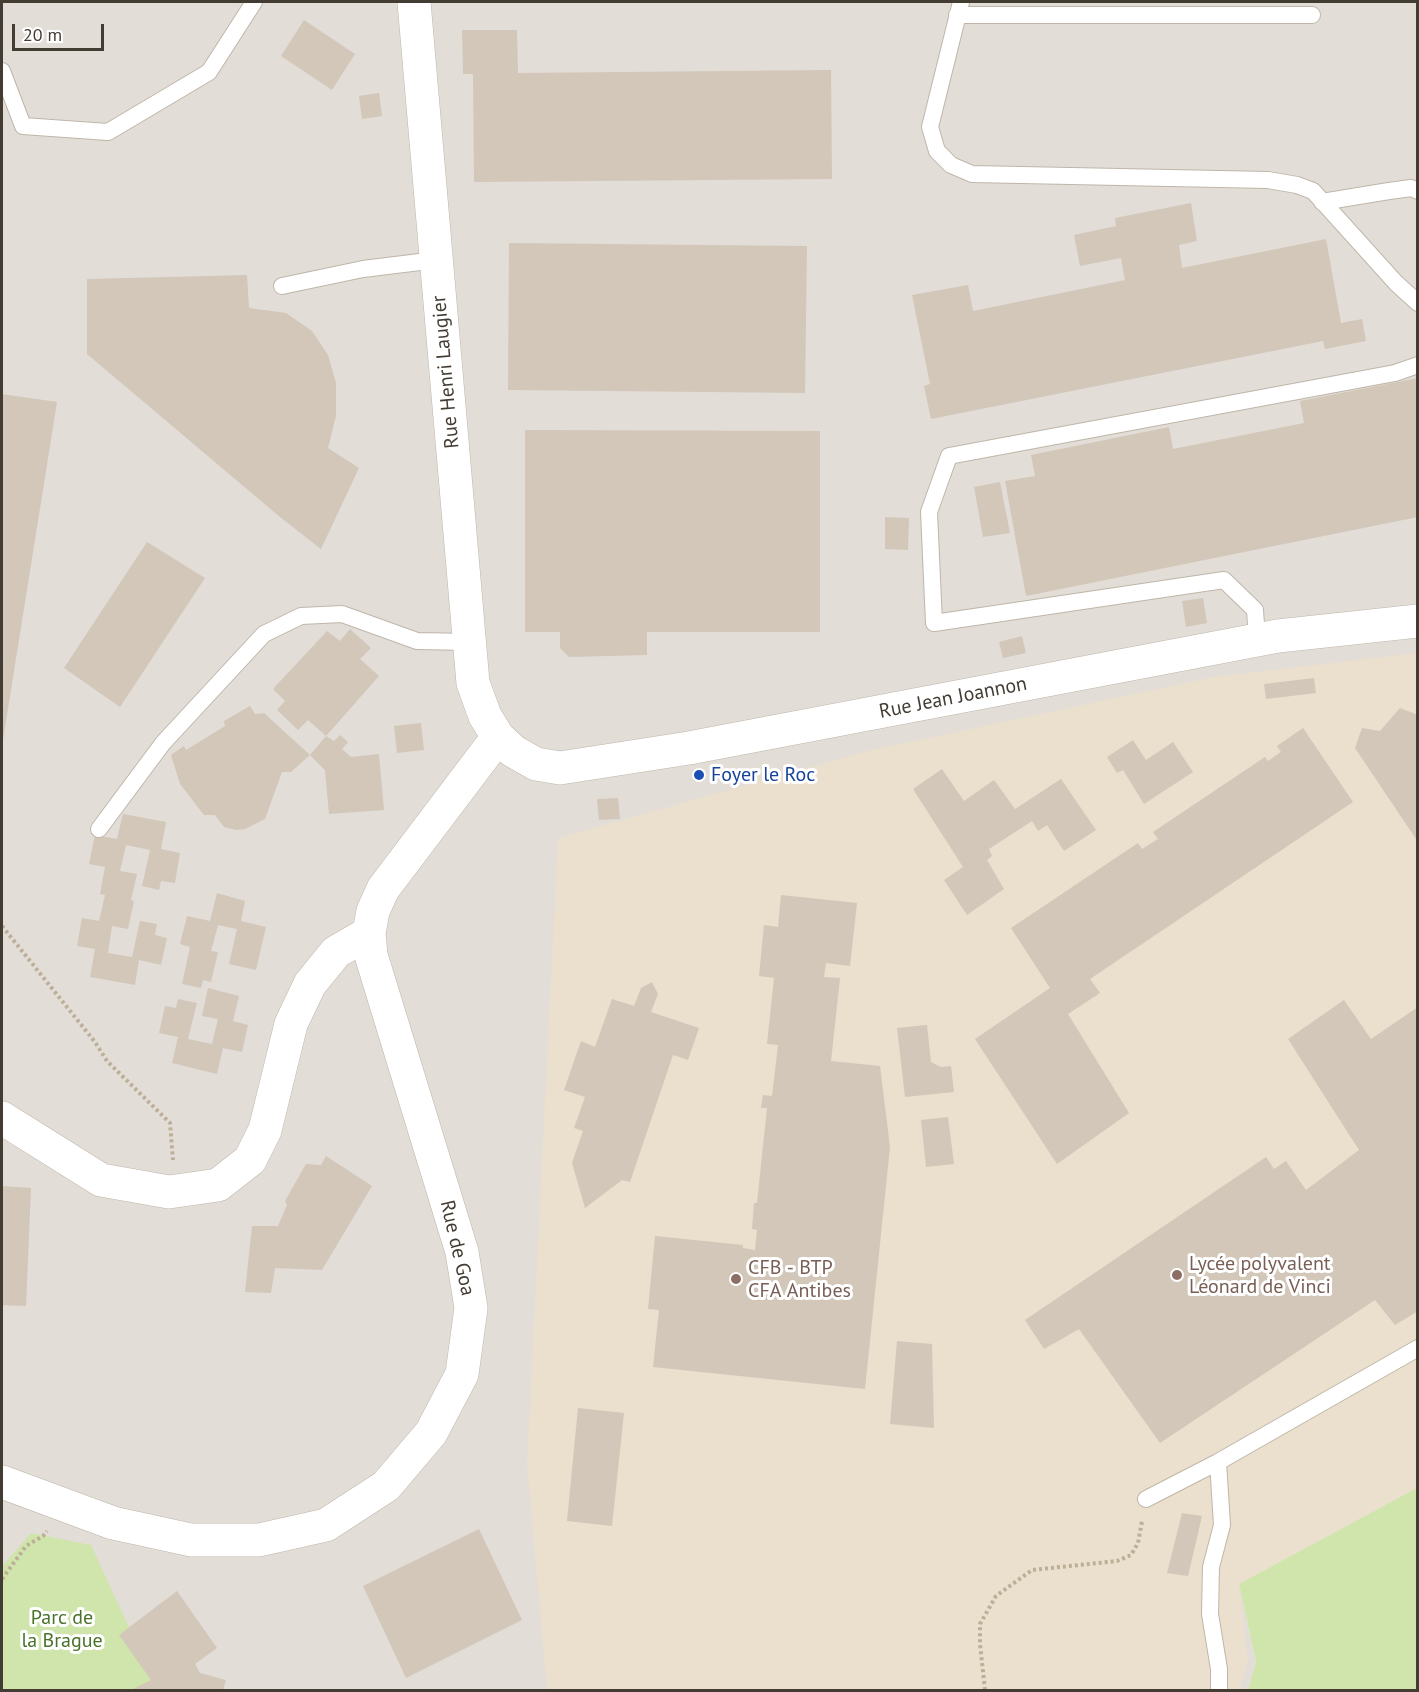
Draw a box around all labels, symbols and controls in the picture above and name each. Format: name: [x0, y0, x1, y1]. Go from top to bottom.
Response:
scale bar: [15, 12, 106, 50]
text: 20 m: [23, 23, 62, 46]
street label: Rue Henri Laugier: [427, 294, 465, 450]
street label: Rue Jean Joannon: [877, 672, 1029, 724]
place label: Foyer le Roc: [711, 763, 815, 787]
marker: Foyer le Roc: [692, 768, 706, 782]
street label: Rue de Goa: [434, 1198, 480, 1298]
place label: Lycée polyvalent Léonard de Vinci: [1189, 1252, 1331, 1299]
place label: CFB - BTP CFA Antibes: [748, 1256, 851, 1303]
marker: Lycée polyvalent Léonard de Vinci: [1170, 1268, 1184, 1282]
marker: CFB - BTP CFA Antibes: [729, 1272, 743, 1286]
park label: Parc de la Brague: [21, 1606, 103, 1653]

